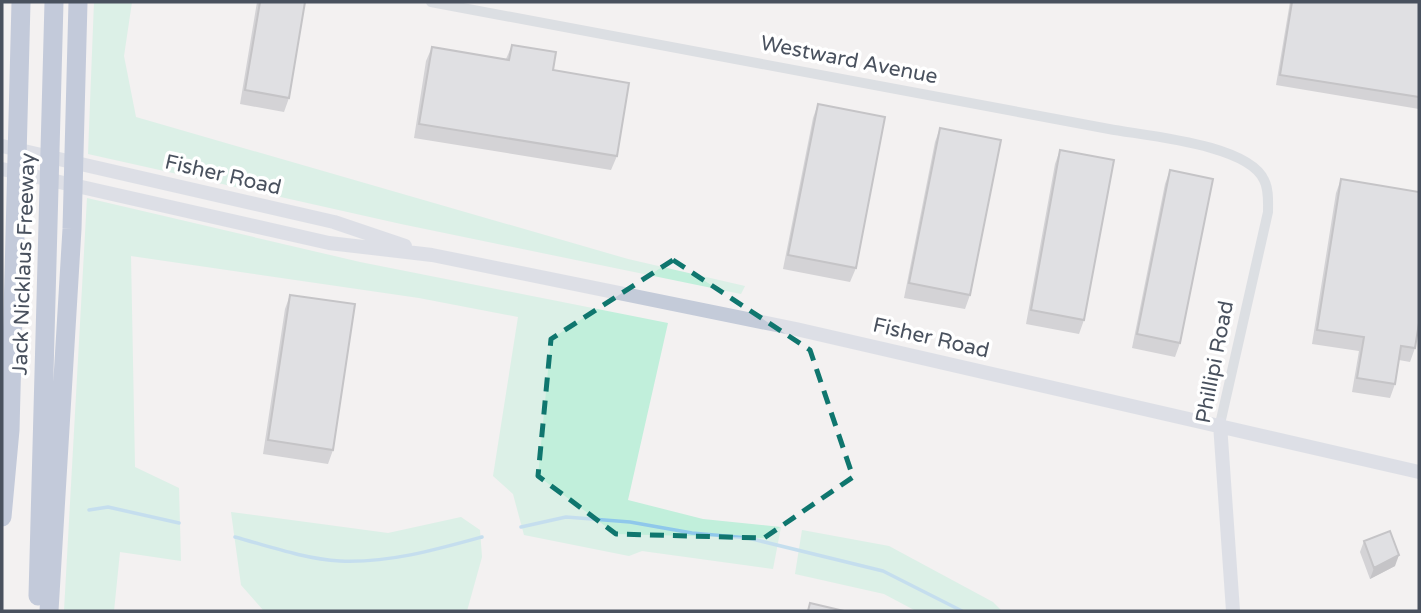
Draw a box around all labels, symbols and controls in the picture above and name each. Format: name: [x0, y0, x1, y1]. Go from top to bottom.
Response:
street label: Westward Avenue: [758, 31, 940, 89]
street label: Fisher Road: [162, 149, 284, 201]
street label: Jack Nicklaus Freeway: [8, 152, 40, 376]
street label: Phillipi Road: [1191, 299, 1239, 425]
street label: Fisher Road: [870, 312, 992, 364]

